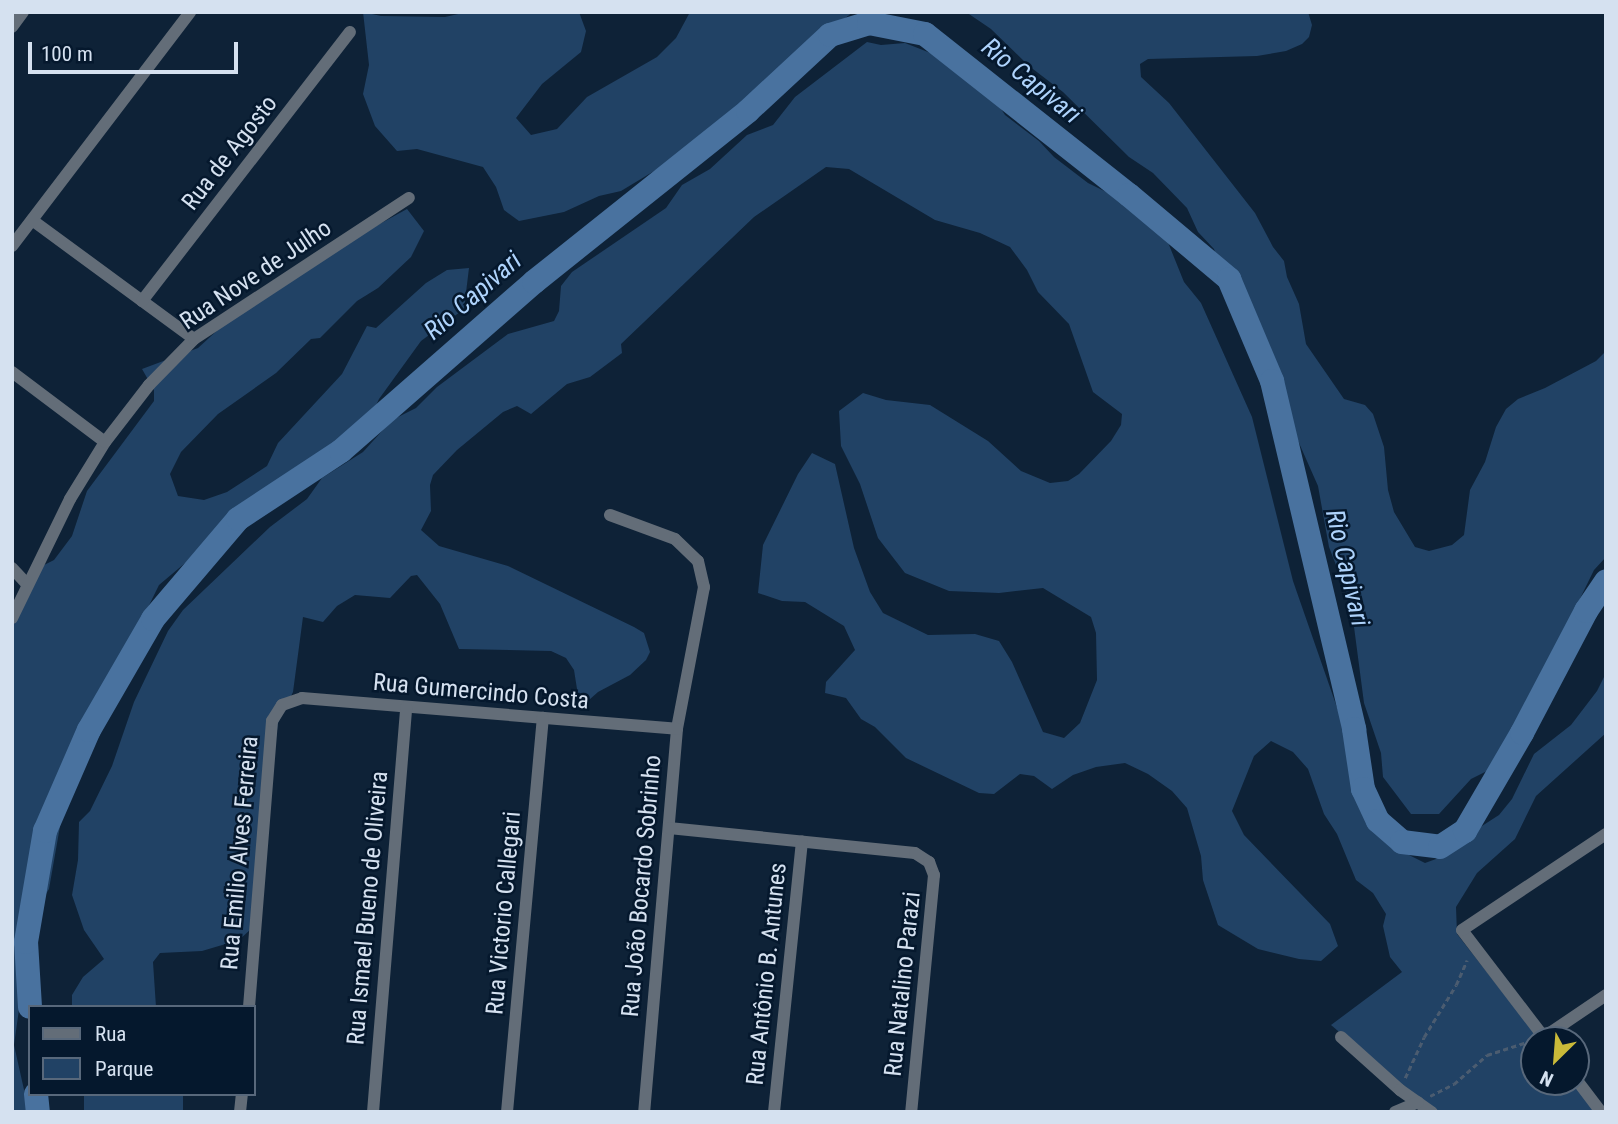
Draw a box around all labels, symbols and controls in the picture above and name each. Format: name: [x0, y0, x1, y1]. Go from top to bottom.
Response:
scale bar: [32, 28, 242, 72]
water label: Rio Capivari: [975, 32, 1087, 130]
text: 100 m: [41, 42, 93, 66]
street label: Rua de Agosto: [176, 90, 284, 216]
street label: Rua Nove de Julho: [175, 214, 337, 336]
water label: Rio Capivari: [418, 245, 528, 347]
water label: Rio Capivari: [1318, 507, 1376, 629]
street label: Rua Gumercindo Costa: [372, 668, 590, 716]
street label: Rua Emilio Alves Ferreira: [215, 735, 265, 971]
street label: Rua João Bocardo Sobrinho: [616, 754, 668, 1018]
street label: Rua Ismael Bueno de Oliveira: [342, 770, 394, 1046]
street label: Rua Victorio Callegari: [481, 810, 527, 1016]
street label: Rua Antônio B. Antunes: [741, 861, 793, 1087]
street label: Rua Natalino Parazi: [879, 890, 927, 1078]
legend: [28, 1005, 256, 1096]
text: Rua: [95, 1022, 126, 1046]
north arrow: [1520, 1026, 1590, 1096]
text: Parque: [95, 1057, 153, 1081]
text: N: [1537, 1066, 1557, 1092]

